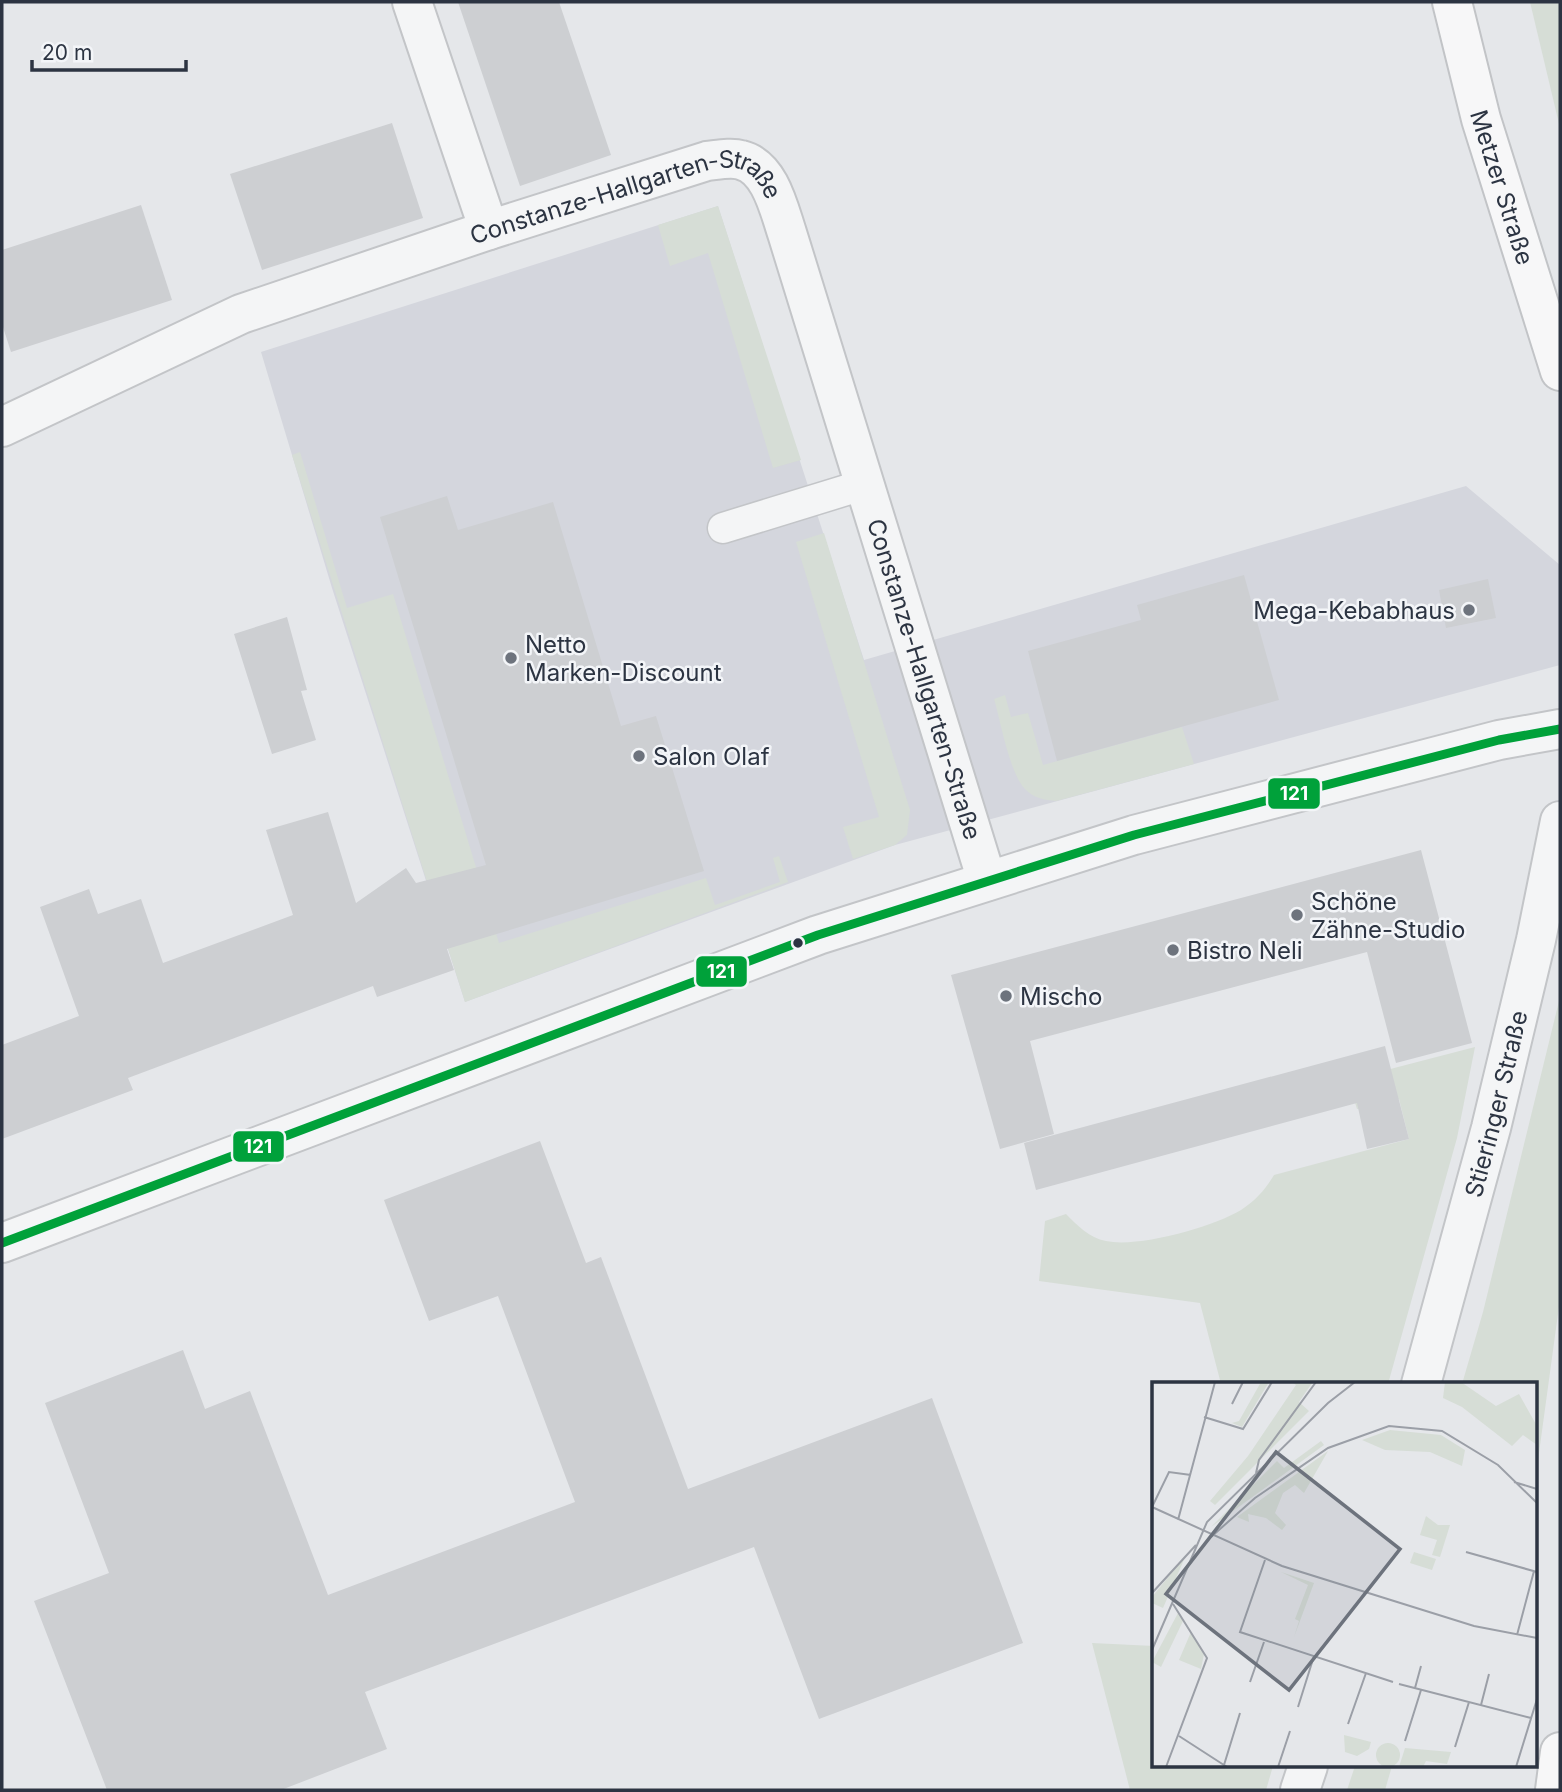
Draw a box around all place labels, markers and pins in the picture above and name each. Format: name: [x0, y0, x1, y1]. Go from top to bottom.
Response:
place label: Mega-Kebabhaus: [1253, 596, 1455, 625]
marker: Mega-Kebabhaus: [1461, 602, 1477, 618]
place label: Netto Marken-Discount: [525, 630, 722, 687]
marker: Netto Marken-Discount: [503, 650, 519, 666]
place label: Salon Olaf: [653, 742, 770, 771]
marker: Salon Olaf: [631, 748, 647, 764]
place label: Schöne Zähne-Studio: [1311, 887, 1465, 944]
marker: Schöne Zähne-Studio: [1289, 907, 1305, 923]
unlabelled marker: [791, 936, 805, 950]
place label: Bistro Neli: [1187, 936, 1303, 965]
marker: Bistro Neli: [1165, 942, 1181, 958]
place label: Mischo: [1020, 982, 1102, 1011]
marker: Mischo: [998, 988, 1014, 1004]

